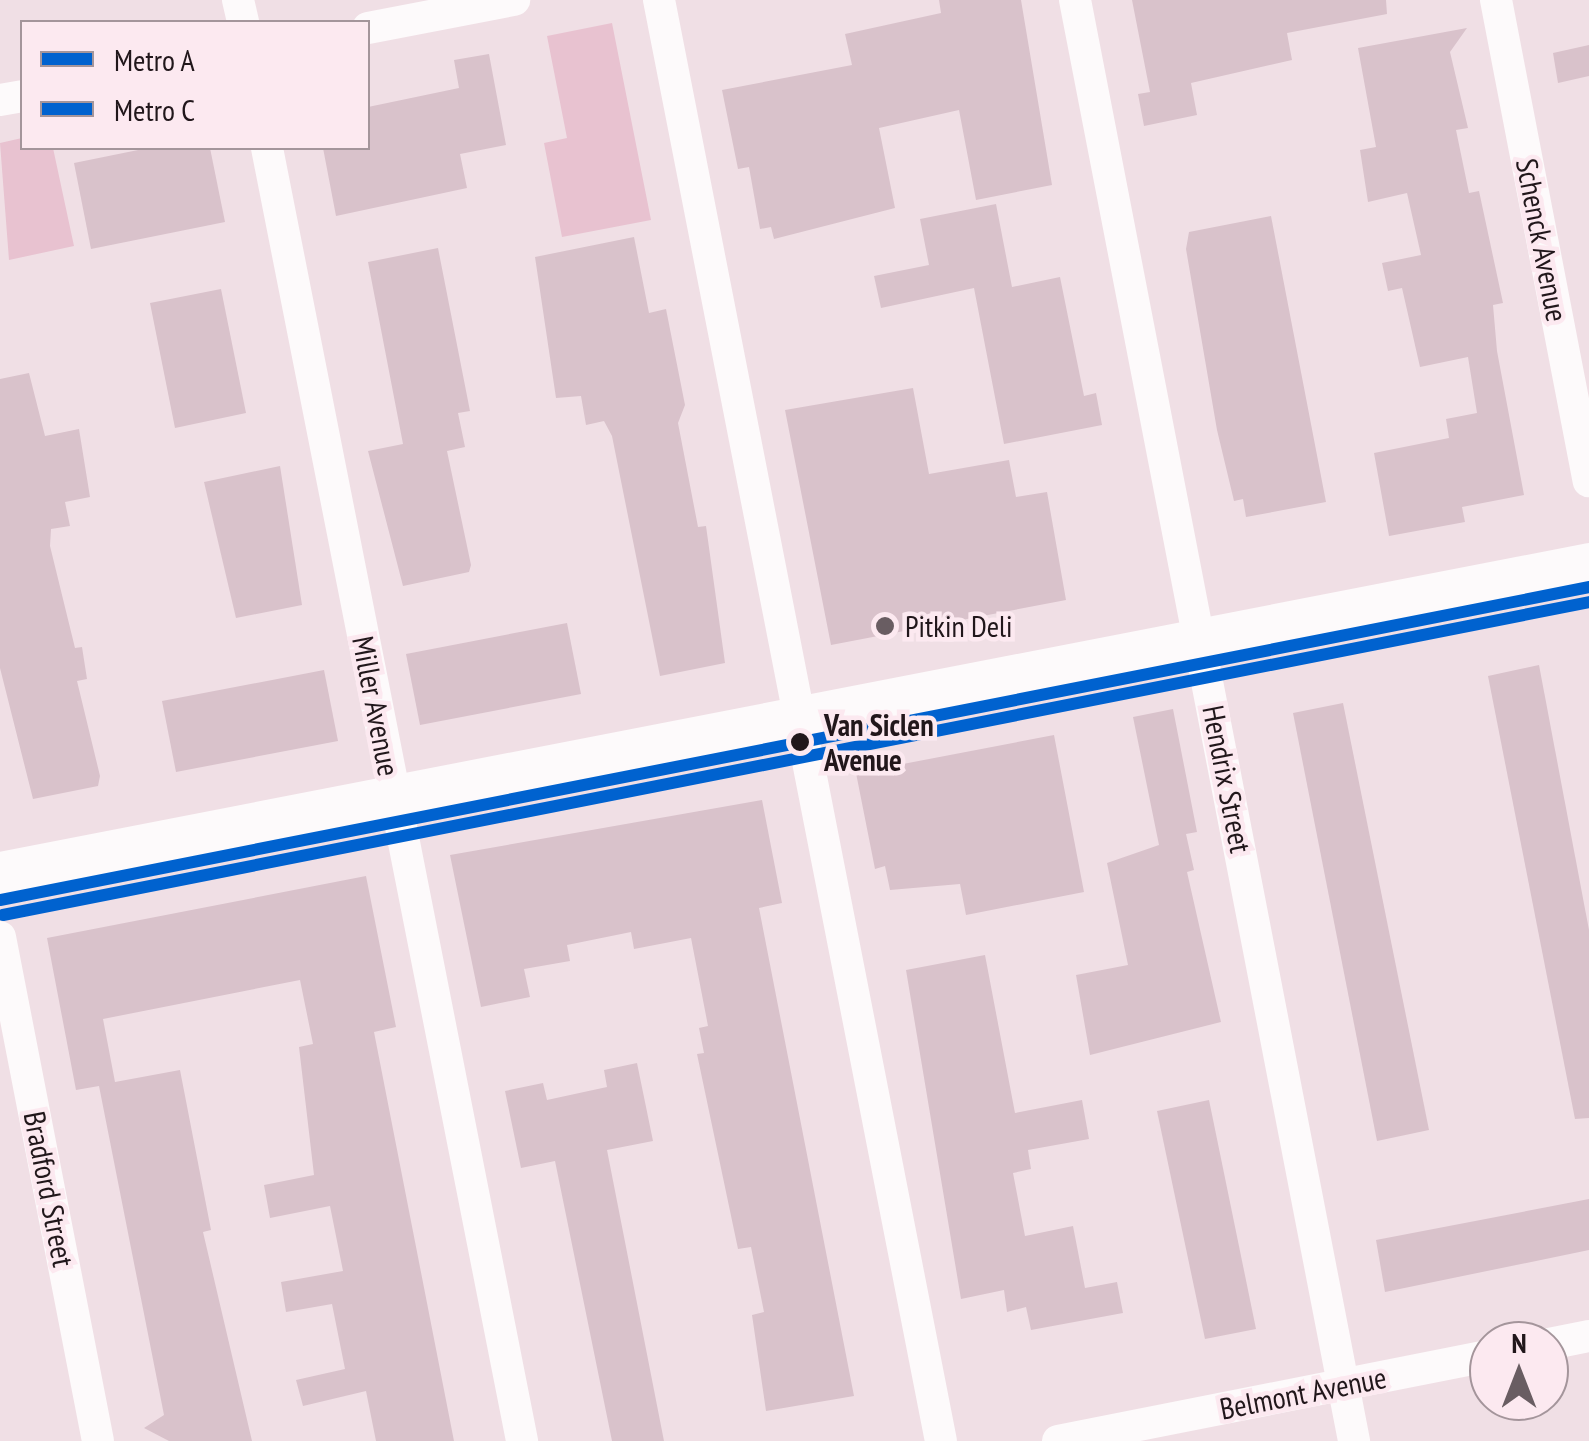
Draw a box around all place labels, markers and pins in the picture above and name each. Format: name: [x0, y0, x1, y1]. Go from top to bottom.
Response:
place label: Pitkin Deli: [905, 608, 1013, 644]
marker: Pitkin Deli: [874, 615, 896, 637]
place label: Van Siclen Avenue: [824, 707, 934, 778]
marker: Van Siclen Avenue: [785, 727, 815, 757]

